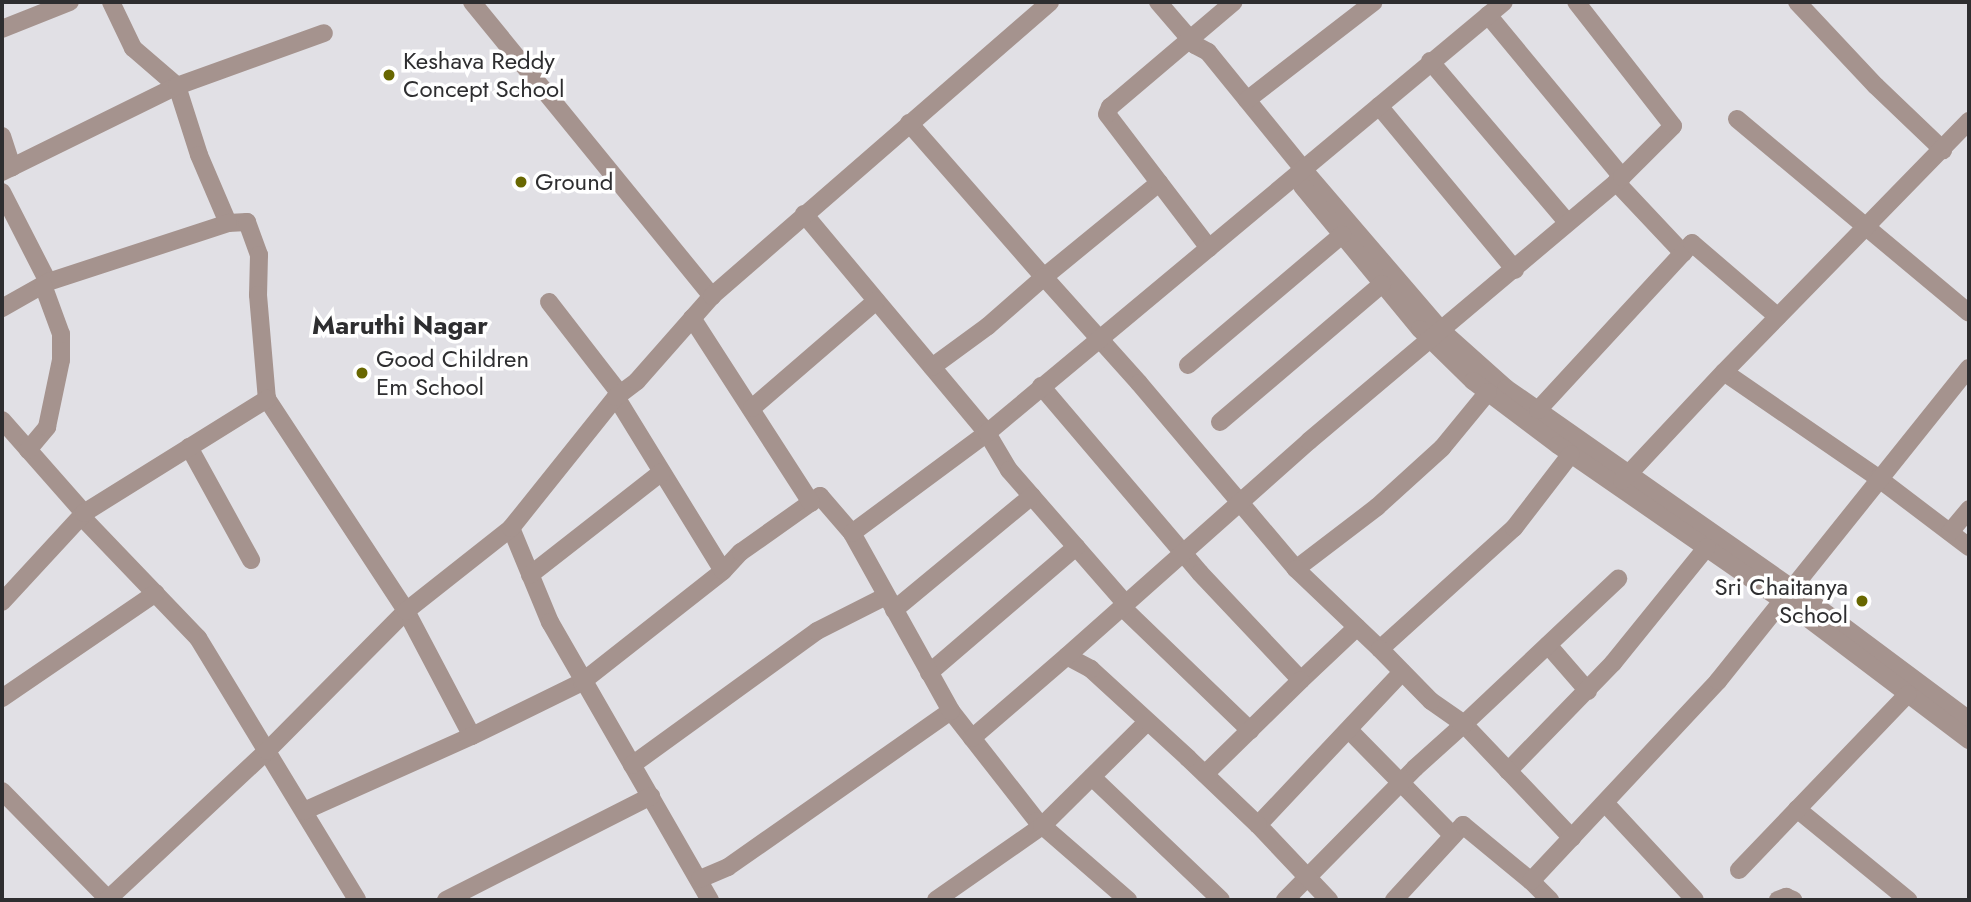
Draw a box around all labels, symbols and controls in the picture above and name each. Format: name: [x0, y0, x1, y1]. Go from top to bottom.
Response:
place label: Keshava Reddy Concept School: [403, 47, 565, 103]
marker: Keshava Reddy Concept School: [381, 67, 397, 83]
place label: Ground: [535, 168, 613, 196]
marker: Ground: [513, 174, 529, 190]
district label: Maruthi Nagar: [312, 310, 488, 342]
place label: Good Children Em School: [376, 345, 529, 401]
marker: Good Children Em School: [354, 365, 370, 381]
place label: Sri Chaitanya School: [1714, 573, 1848, 629]
marker: Sri Chaitanya School: [1854, 593, 1870, 609]

